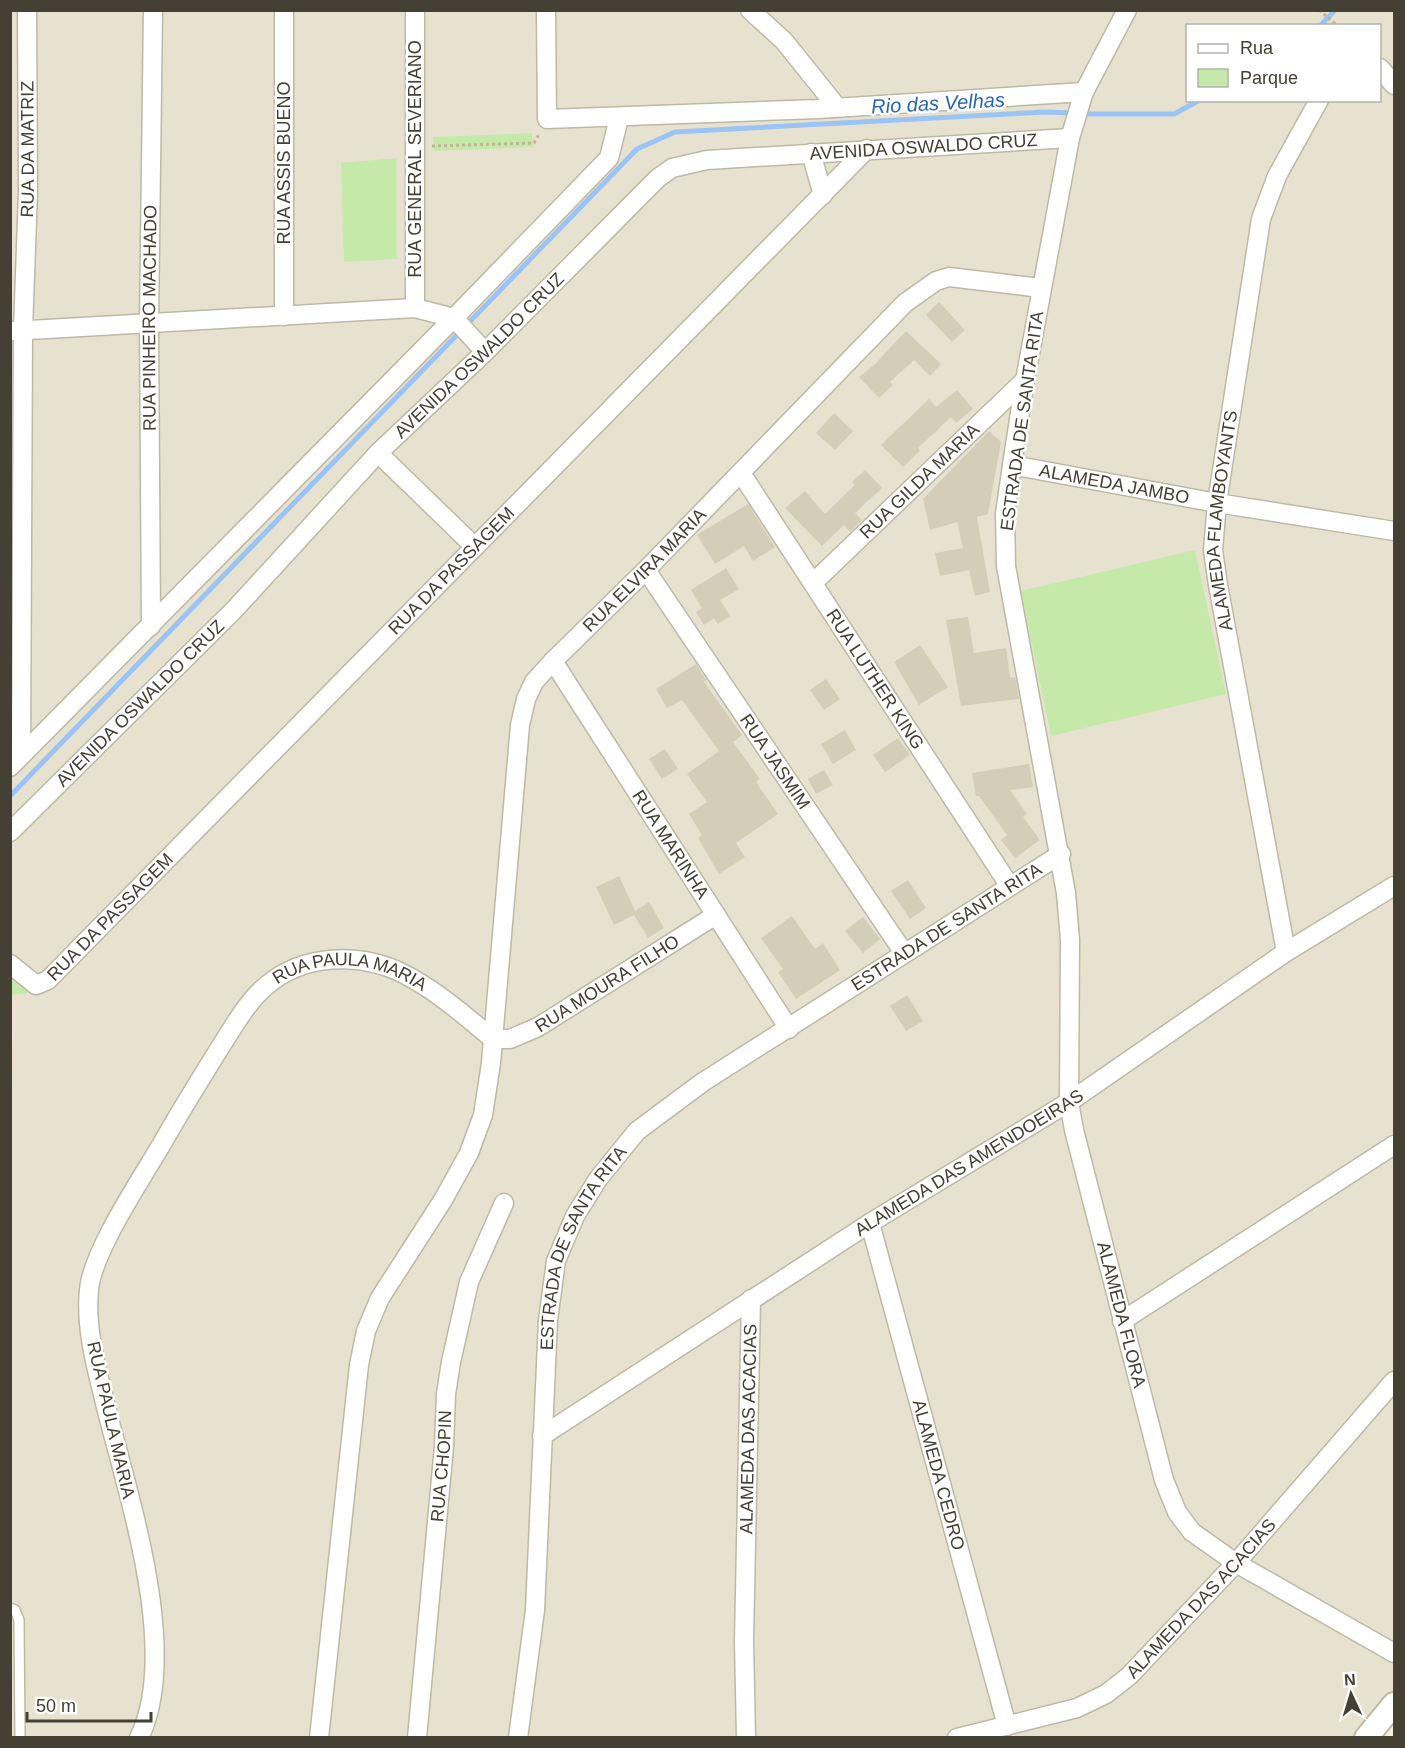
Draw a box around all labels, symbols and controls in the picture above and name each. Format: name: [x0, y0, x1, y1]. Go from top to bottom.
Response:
legend: [1186, 24, 1381, 102]
text: Rua: [1240, 38, 1274, 58]
street label: RUA GENERAL SEVERIANO: [405, 40, 425, 278]
text: Parque: [1240, 68, 1298, 88]
street label: RUA DA MATRIZ: [17, 81, 38, 218]
street label: RUA ASSIS BUENO: [274, 81, 294, 245]
water label: Rio das Velhas: [871, 89, 1005, 117]
street label: AVENIDA OSWALDO CRUZ: [809, 130, 1038, 164]
street label: RUA PINHEIRO MACHADO: [139, 205, 161, 431]
street label: AVENIDA OSWALDO CRUZ: [390, 269, 568, 442]
street label: ESTRADA DE SANTA RITA: [997, 310, 1047, 532]
street label: ALAMEDA FLAMBOYANTS: [1203, 409, 1241, 633]
street label: RUA GILDA MARIA: [856, 419, 983, 543]
street label: ALAMEDA JAMBO: [1038, 460, 1191, 508]
street label: RUA DA PASSAGEM: [384, 503, 518, 639]
street label: RUA ELVIRA MARIA: [579, 504, 710, 636]
street label: RUA LUTHER KING: [822, 605, 928, 753]
street label: AVENIDA OSWALDO CRUZ: [52, 616, 228, 791]
street label: RUA JASMIM: [736, 710, 814, 813]
street label: RUA MARINHA: [629, 786, 713, 903]
street label: RUA DA PASSAGEM: [43, 849, 177, 985]
street label: ESTRADA DE SANTA RITA: [848, 859, 1045, 995]
street label: RUA MOURA FILHO: [531, 931, 683, 1036]
text: RUA PAULA MARIA: [269, 949, 431, 995]
street label: RUA PAULA MARIA: [267, 974, 431, 1002]
street label: ALAMEDA DAS AMENDOEIRAS: [851, 1085, 1087, 1240]
street label: ESTRADA DE SANTA RITA: [537, 1142, 631, 1351]
street label: ALAMEDA FLORA: [1093, 1239, 1150, 1390]
street label: ALAMEDA DAS ACACIAS: [736, 1324, 760, 1534]
street label: RUA PAULA MARIA: [83, 1339, 139, 1501]
street label: ALAMEDA CEDRO: [909, 1397, 969, 1552]
street label: RUA CHOPIN: [427, 1410, 455, 1523]
street label: ALAMEDA DAS ACACIAS: [1122, 1515, 1280, 1682]
north arrow: [1321, 1664, 1381, 1724]
text: N: [1344, 1671, 1356, 1688]
scale bar: [27, 1685, 152, 1723]
text: 50 m: [36, 1696, 76, 1716]

